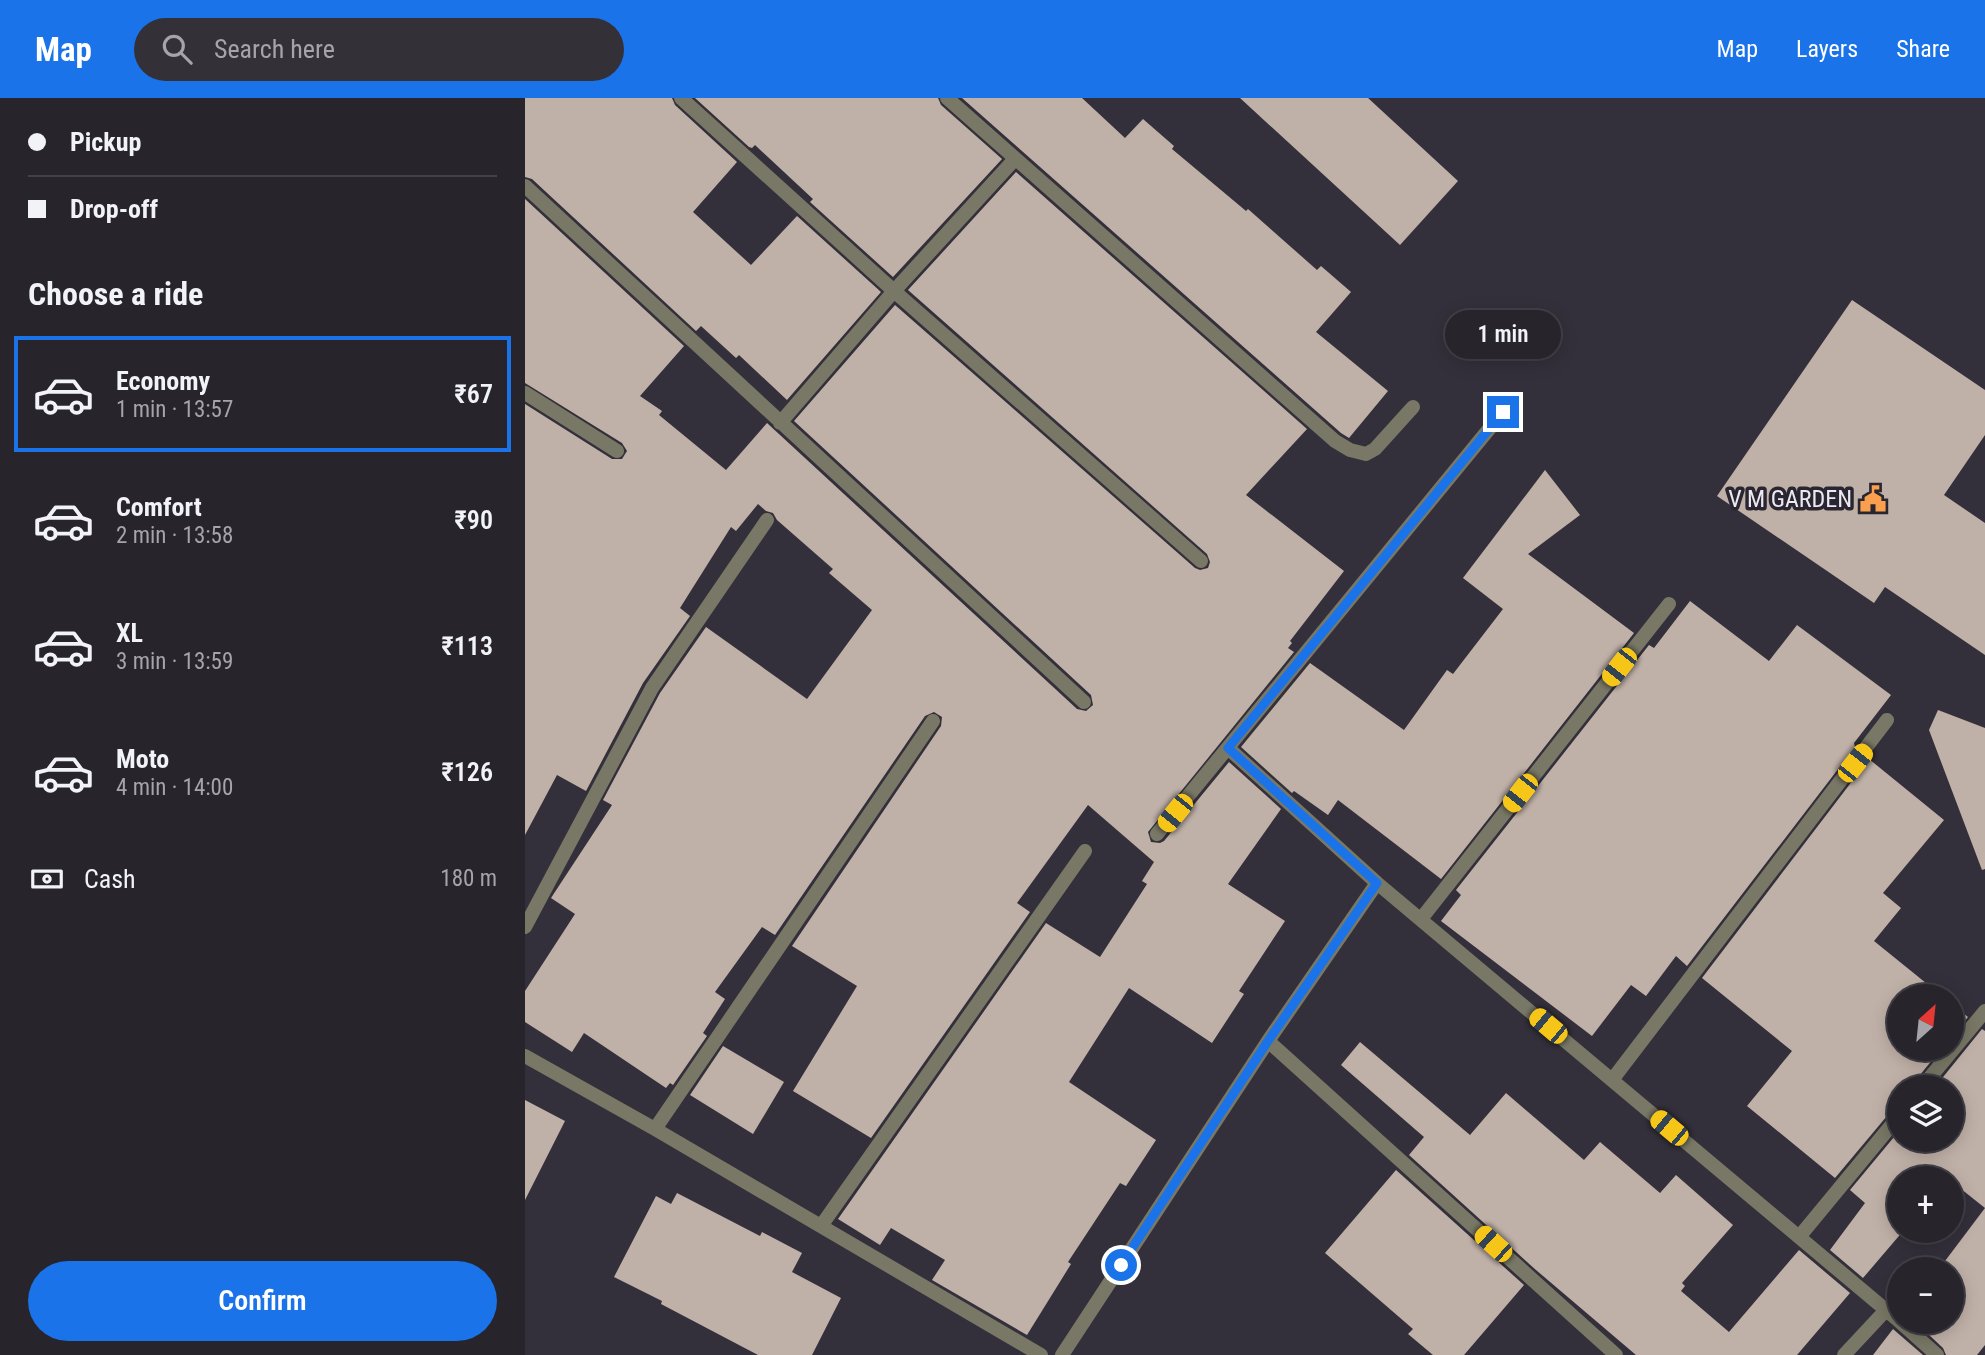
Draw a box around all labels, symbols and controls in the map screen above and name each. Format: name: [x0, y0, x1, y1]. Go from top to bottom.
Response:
search box: [134, 18, 624, 81]
text: Map: [35, 30, 92, 69]
icon: search: [158, 30, 196, 68]
text: Search here: [214, 34, 335, 64]
text: Map: [1717, 35, 1758, 63]
text: Layers: [1796, 35, 1858, 63]
text: Share: [1896, 35, 1950, 63]
text: Pickup: [70, 127, 141, 157]
text: Drop-off: [70, 194, 158, 224]
text: Choose a ride: [28, 275, 203, 313]
callout: 1 min: [1445, 310, 1561, 360]
text: 1 min: [1478, 321, 1528, 348]
icon: car: [32, 363, 95, 426]
text: Economy: [116, 366, 210, 396]
text: ₹67: [455, 379, 493, 409]
text: 1 min · 13:57: [116, 396, 233, 423]
route end: [1487, 396, 1519, 428]
public building icon: V M GARDEN: [1858, 484, 1888, 514]
place label: V M GARDEN: [1728, 485, 1852, 513]
icon: car: [32, 489, 95, 552]
text: Comfort: [116, 492, 202, 522]
text: ₹90: [455, 505, 493, 535]
text: 2 min · 13:58: [116, 522, 233, 549]
icon: car: [32, 615, 95, 678]
text: XL: [116, 618, 143, 648]
text: ₹113: [442, 631, 493, 661]
car: [1598, 644, 1641, 690]
text: 3 min · 13:59: [116, 648, 233, 675]
car: [1834, 740, 1877, 786]
icon: car: [32, 741, 95, 804]
text: Moto: [116, 744, 169, 774]
text: ₹126: [442, 757, 493, 787]
car: [1499, 770, 1542, 816]
text: 4 min · 14:00: [116, 774, 233, 801]
car: [1154, 790, 1197, 836]
icon: cash: [28, 860, 66, 898]
text: Cash: [84, 864, 136, 894]
text: 180 m: [440, 865, 497, 892]
north arrow: [1887, 984, 1963, 1060]
map controls: [1887, 984, 1964, 1334]
car: [1526, 1004, 1571, 1048]
button: layers: [1887, 1075, 1964, 1152]
car: [1647, 1106, 1692, 1150]
button: +: [1887, 1166, 1964, 1243]
car: [1471, 1222, 1516, 1266]
route start: [1105, 1249, 1137, 1281]
button: −: [1887, 1257, 1964, 1334]
button: Confirm: [28, 1261, 497, 1341]

